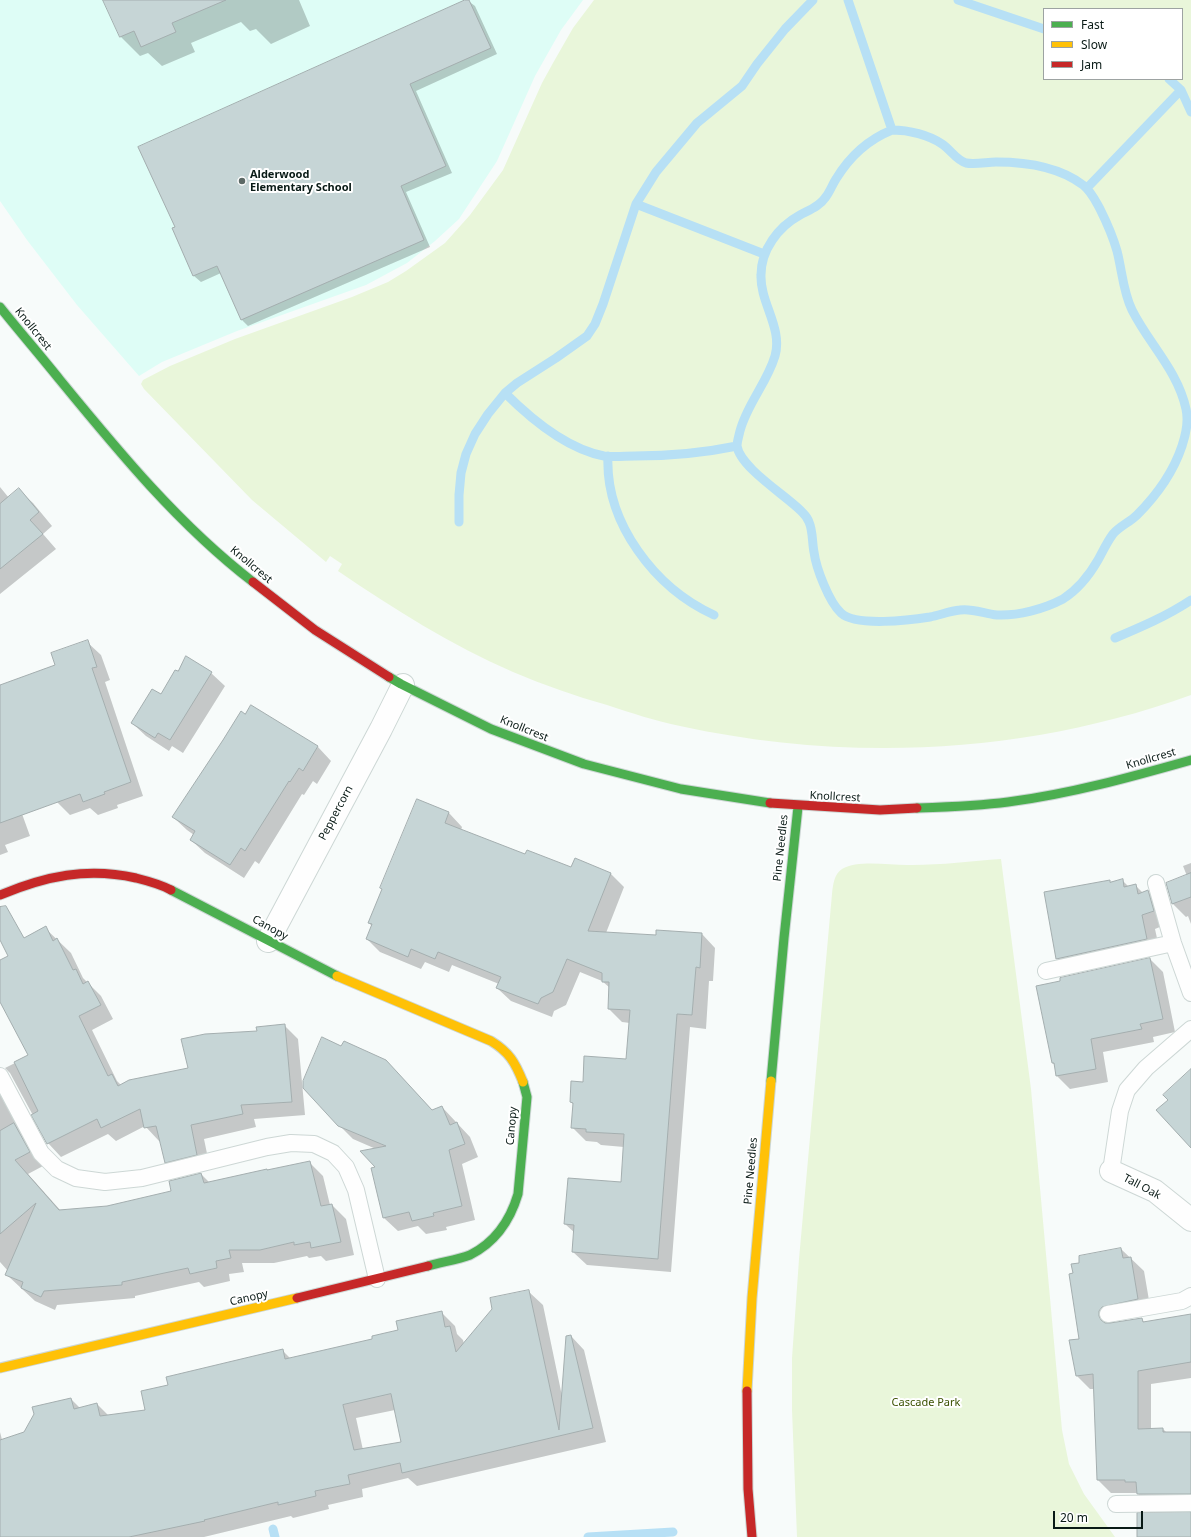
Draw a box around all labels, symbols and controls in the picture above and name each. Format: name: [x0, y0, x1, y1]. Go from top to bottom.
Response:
legend: [1043, 8, 1183, 80]
text: Fast: [1081, 16, 1104, 33]
text: Slow: [1081, 36, 1107, 53]
text: Jam: [1081, 56, 1102, 73]
place label: Alderwood Elementary School: [250, 168, 352, 194]
marker: Alderwood Elementary School: [237, 176, 247, 186]
street label: Knollcrest: [12, 305, 54, 353]
street label: Knollcrest: [227, 544, 275, 586]
street label: Knollcrest: [498, 713, 550, 745]
street label: Knollcrest: [1125, 746, 1177, 772]
street label: Peppercorn: [316, 783, 356, 843]
street label: Knollcrest: [809, 789, 861, 805]
street label: Pine Needles: [771, 814, 791, 882]
street label: Canopy: [250, 913, 290, 943]
street label: Canopy: [504, 1106, 520, 1146]
street label: Pine Needles: [741, 1137, 761, 1205]
street label: Tall Oak: [1121, 1172, 1163, 1202]
street label: Canopy: [229, 1287, 269, 1309]
park label: Cascade Park: [892, 1396, 960, 1410]
scale bar: [1055, 1503, 1145, 1529]
text: 20 m: [1060, 1509, 1088, 1526]

